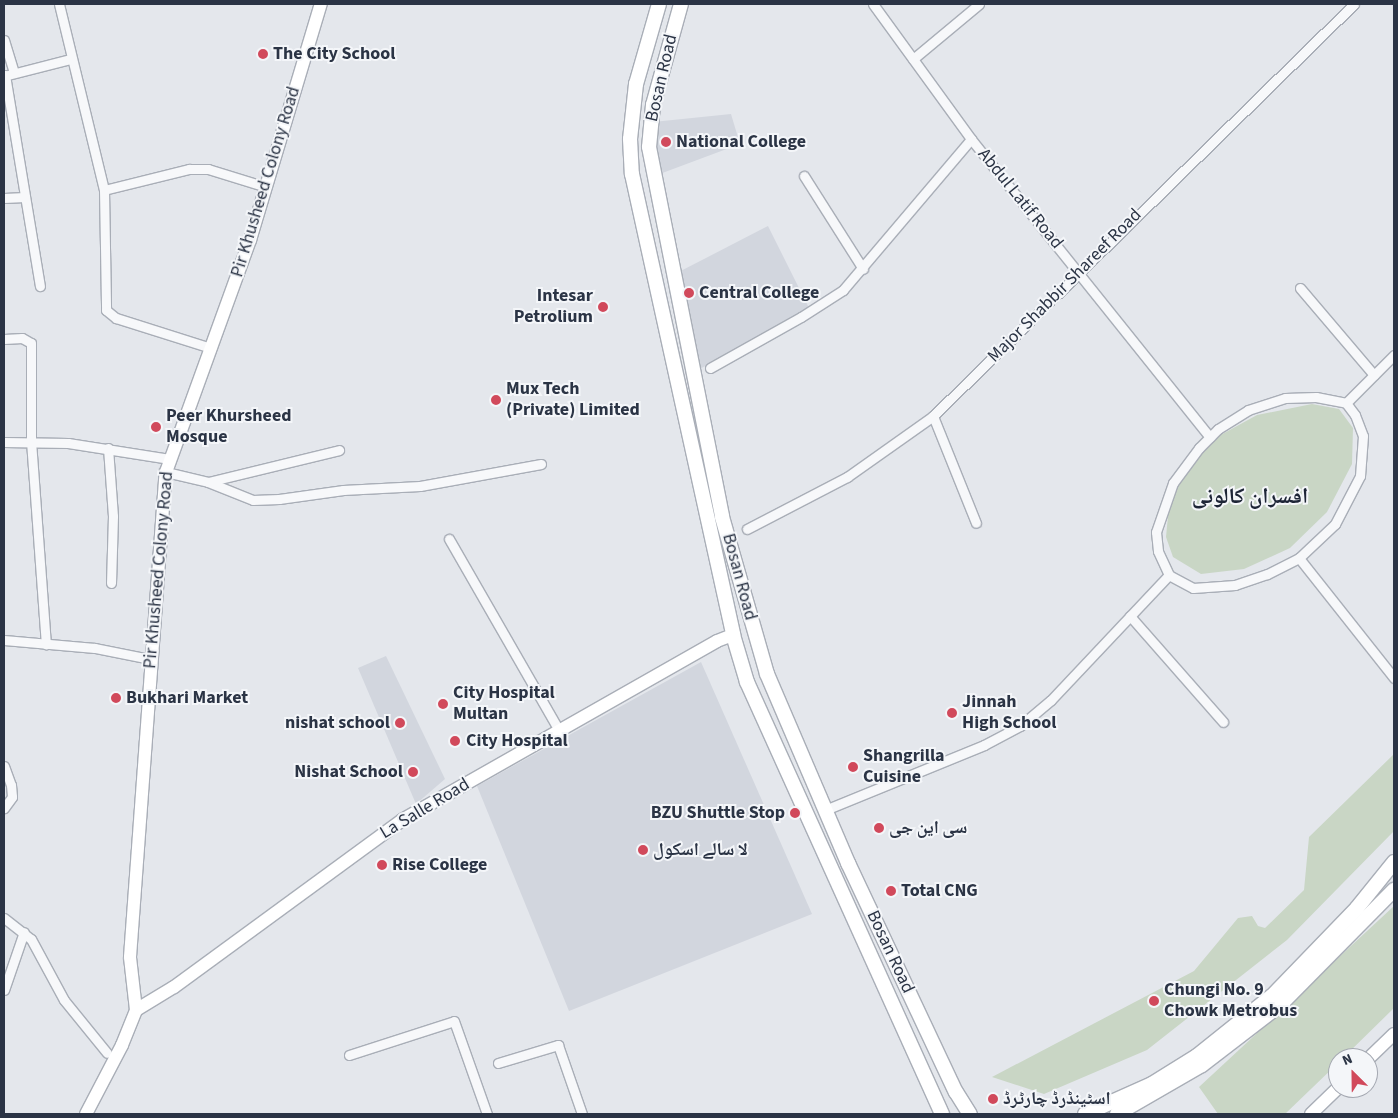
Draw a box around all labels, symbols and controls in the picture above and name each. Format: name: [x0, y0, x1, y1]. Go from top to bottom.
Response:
street label: Bosan Road: [641, 32, 683, 124]
place label: The City School: [273, 43, 395, 65]
marker: The City School: [257, 48, 269, 60]
street label: Pir Khusheed Colony Road: [227, 84, 305, 280]
place label: National College: [676, 131, 806, 153]
marker: National College: [660, 136, 672, 148]
street label: Abdul Latif Road: [973, 144, 1067, 254]
street label: Major Shabbir Shareef Road: [984, 205, 1146, 367]
place label: Central College: [699, 282, 819, 304]
place label: Intesar Petrolium: [514, 286, 593, 328]
marker: Central College: [683, 287, 695, 299]
marker: Intesar Petrolium: [597, 301, 609, 313]
place label: Mux Tech (Private) Limited: [506, 379, 640, 422]
marker: Mux Tech (Private) Limited: [490, 394, 502, 406]
place label: Peer Khursheed Mosque: [166, 406, 292, 448]
marker: Peer Khursheed Mosque: [150, 421, 162, 433]
street label: Pir Khusheed Colony Road: [140, 470, 178, 670]
district label: افسران کالونی: [1192, 484, 1308, 510]
street label: Bosan Road: [717, 531, 761, 623]
place label: City Hospital Multan: [453, 683, 555, 726]
place label: Bukhari Market: [126, 687, 248, 709]
marker: Bukhari Market: [110, 692, 122, 704]
place label: Jinnah High School: [962, 692, 1056, 734]
marker: City Hospital Multan: [437, 698, 449, 710]
marker: Jinnah High School: [946, 707, 958, 719]
place label: nishat school: [285, 712, 390, 734]
marker: nishat school: [394, 717, 406, 729]
place label: City Hospital: [466, 730, 568, 752]
marker: City Hospital: [448, 734, 462, 748]
place label: Shangrilla Cuisine: [863, 746, 945, 789]
place label: Nishat School: [294, 761, 403, 783]
marker: Shangrilla Cuisine: [847, 761, 859, 773]
marker: Nishat School: [407, 766, 419, 778]
street label: La Salle Road: [376, 774, 474, 844]
place label: BZU Shuttle Stop: [651, 802, 785, 824]
marker: BZU Shuttle Stop: [789, 807, 801, 819]
place label: سی این جی: [889, 817, 967, 839]
marker: سی این جی: [873, 822, 885, 834]
place label: لا سالے اسکول: [653, 839, 748, 861]
marker: لا سالے اسکول: [637, 844, 649, 856]
place label: Rise College: [392, 854, 487, 876]
marker: Rise College: [376, 859, 388, 871]
place label: Total CNG: [901, 880, 978, 902]
marker: Total CNG: [885, 885, 897, 897]
street label: Bosan Road: [861, 907, 919, 997]
place label: Chungi No. 9 Chowk Metrobus: [1164, 980, 1297, 1022]
marker: Chungi No. 9 Chowk Metrobus: [1148, 995, 1160, 1007]
north arrow: [1328, 1048, 1378, 1098]
text: N: [1339, 1049, 1356, 1071]
place label: اسٹینڈرڈ چارٹرڈ: [1003, 1088, 1111, 1110]
marker: اسٹینڈرڈ چارٹرڈ: [987, 1093, 999, 1105]

